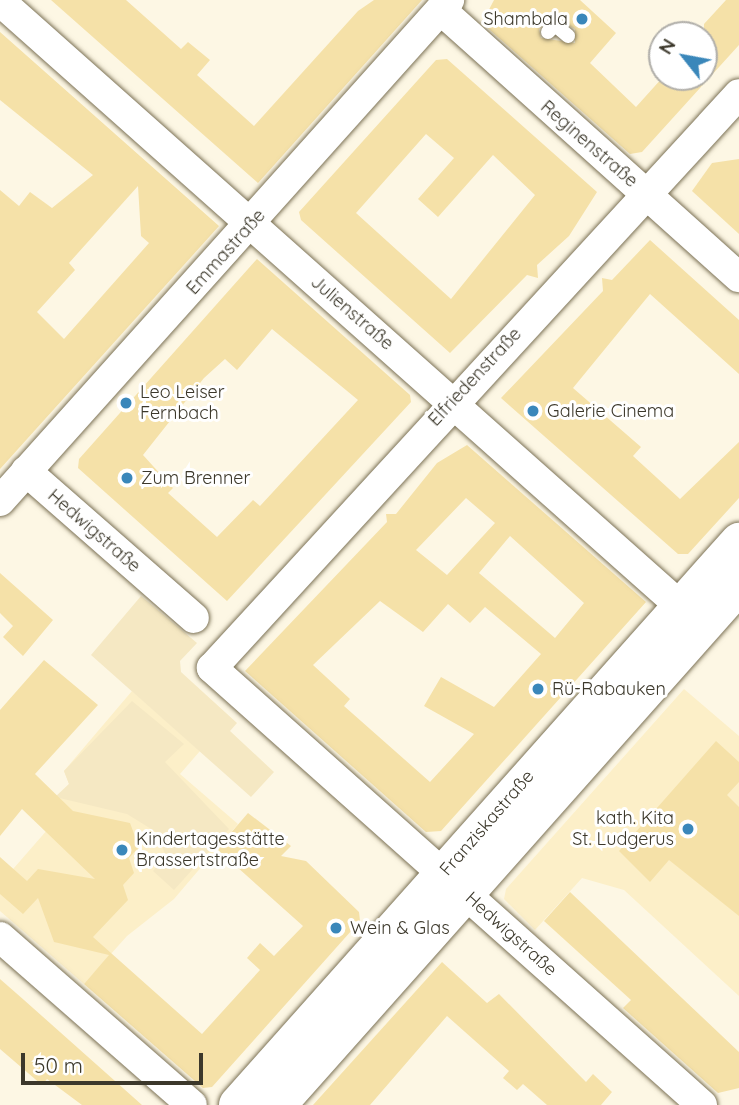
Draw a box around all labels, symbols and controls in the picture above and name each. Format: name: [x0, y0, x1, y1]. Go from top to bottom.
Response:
place label: Shambala: [483, 8, 568, 30]
marker: Shambala: [574, 11, 590, 27]
north arrow: [648, 21, 718, 91]
text: N: [653, 34, 681, 58]
street label: Reginenstraße: [536, 96, 642, 192]
street label: Emmastraße: [182, 205, 270, 299]
street label: Julienstraße: [306, 271, 398, 355]
street label: Elfriedenstraße: [424, 323, 526, 431]
place label: Leo Leiser Fernbach: [140, 382, 225, 424]
marker: Leo Leiser Fernbach: [118, 395, 134, 411]
place label: Galerie Cinema: [547, 400, 674, 422]
marker: Galerie Cinema: [525, 403, 541, 419]
place label: Zum Brenner: [141, 467, 250, 489]
marker: Zum Brenner: [119, 470, 135, 486]
street label: Hedwigstraße: [43, 485, 145, 577]
place label: Rü-Rabauken: [552, 678, 666, 700]
marker: Rü-Rabauken: [530, 681, 546, 697]
street label: Franziskastraße: [435, 766, 539, 880]
place label: kath. Kita St. Ludgerus: [572, 808, 674, 850]
marker: kath. Kita St. Ludgerus: [680, 821, 696, 837]
place label: Kindertagesstätte Brassertstraße: [136, 829, 285, 872]
marker: Kindertagesstätte Brassertstraße: [114, 842, 130, 858]
street label: Hedwigstraße: [461, 887, 561, 981]
place label: Wein & Glas: [350, 917, 450, 939]
marker: Wein & Glas: [328, 920, 344, 936]
scale bar: [24, 1038, 206, 1082]
text: 50 m: [34, 1052, 83, 1078]

